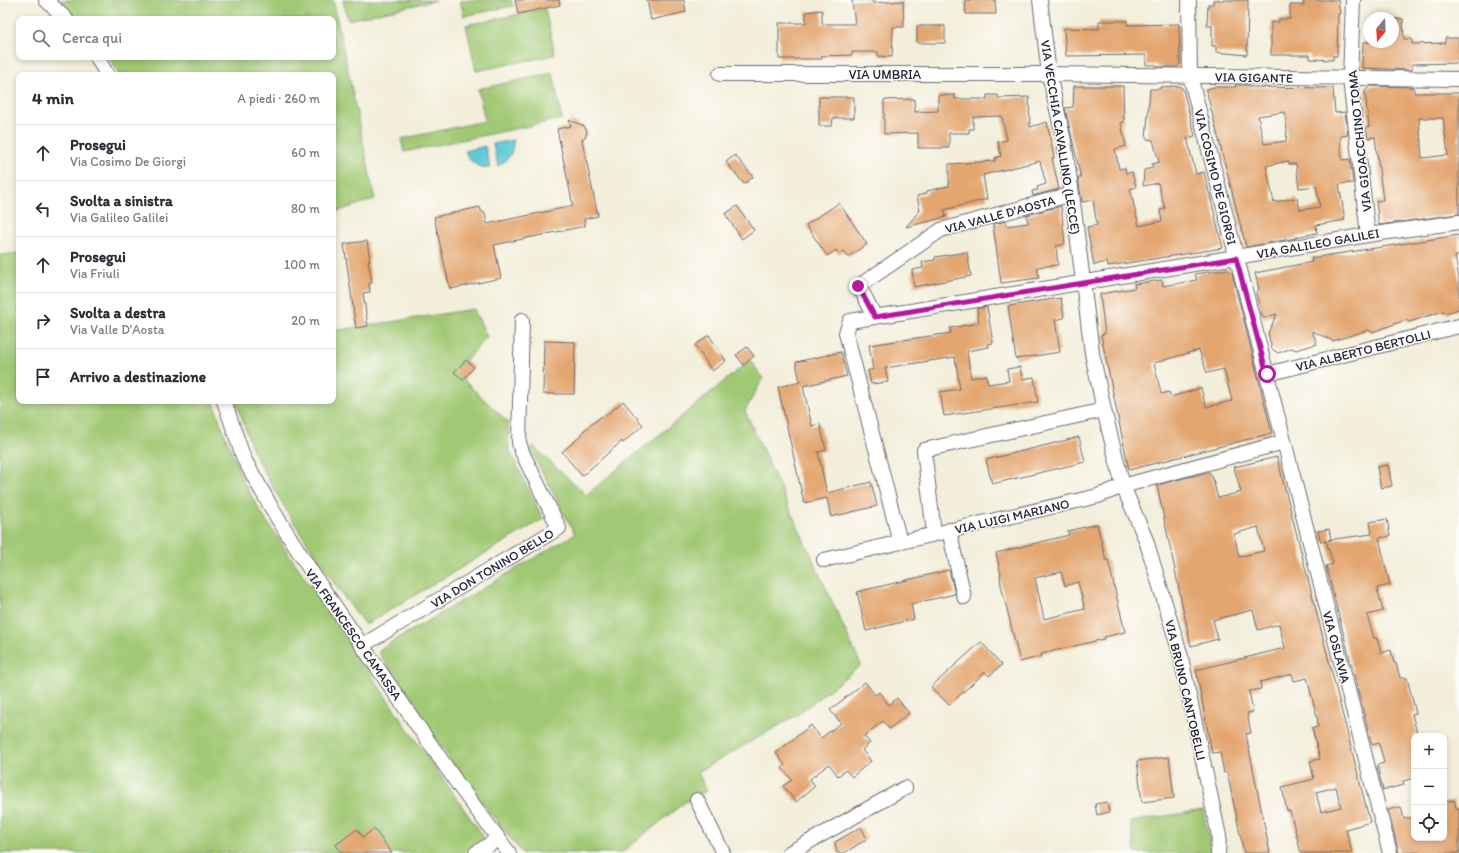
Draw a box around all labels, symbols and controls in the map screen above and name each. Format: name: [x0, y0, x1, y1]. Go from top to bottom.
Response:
north arrow: [1363, 12, 1399, 48]
search box: [16, 16, 336, 60]
icon: search: [30, 27, 52, 49]
text: Cerca qui: [62, 29, 122, 47]
street label: VIA VECCHIA CAVALLINO (LECCE): [1038, 39, 1083, 235]
street label: VIA UMBRIA: [849, 67, 922, 82]
street label: VIA GIGANTE: [1215, 69, 1293, 86]
street label: VIA GIOACCHINO TOMA: [1345, 69, 1374, 213]
text: 4 min: [32, 88, 74, 108]
text: A piedi · 260 m: [238, 91, 320, 106]
street label: VIA COSIMO DE GIORGI: [1191, 108, 1240, 247]
text: Prosegui: [70, 136, 126, 154]
icon: ahead: [32, 142, 54, 164]
text: 60 m: [291, 145, 320, 160]
text: Via Cosimo De Giorgi: [70, 154, 186, 169]
text: Svolta a sinistra: [70, 192, 173, 210]
street label: VIA VALLE D'AOSTA: [943, 192, 1058, 236]
icon: left: [32, 198, 54, 220]
text: 80 m: [291, 201, 320, 216]
text: Via Galileo Galilei: [70, 210, 168, 225]
street label: VIA GALILEO GALILEI: [1255, 225, 1381, 262]
text: Prosegui: [70, 248, 126, 266]
icon: ahead: [32, 254, 54, 276]
text: 100 m: [284, 257, 320, 272]
text: Via Friuli: [70, 266, 120, 281]
route end: [849, 277, 867, 295]
text: Svolta a destra: [70, 304, 166, 322]
icon: right: [32, 310, 54, 332]
text: 20 m: [291, 313, 320, 328]
text: Via Valle D'Aosta: [70, 322, 165, 337]
street label: VIA ALBERTO BERTOLLI: [1294, 326, 1432, 375]
route start: [1258, 365, 1276, 383]
icon: arrive: [32, 366, 54, 388]
text: Arrivo a destinazione: [70, 368, 206, 386]
street label: VIA LUIGI MARIANO: [953, 496, 1071, 537]
street label: VIA DON TONINO BELLO: [428, 526, 557, 611]
street label: VIA FRANCESCO CAMASSA: [302, 566, 405, 704]
street label: VIA OSLAVIA: [1320, 609, 1354, 686]
street label: VIA BRUNO CANTOBELLI: [1162, 618, 1209, 762]
map controls: [1411, 733, 1447, 841]
button: +: [1411, 733, 1447, 769]
button: −: [1411, 769, 1447, 805]
button: locate: [1411, 805, 1447, 841]

